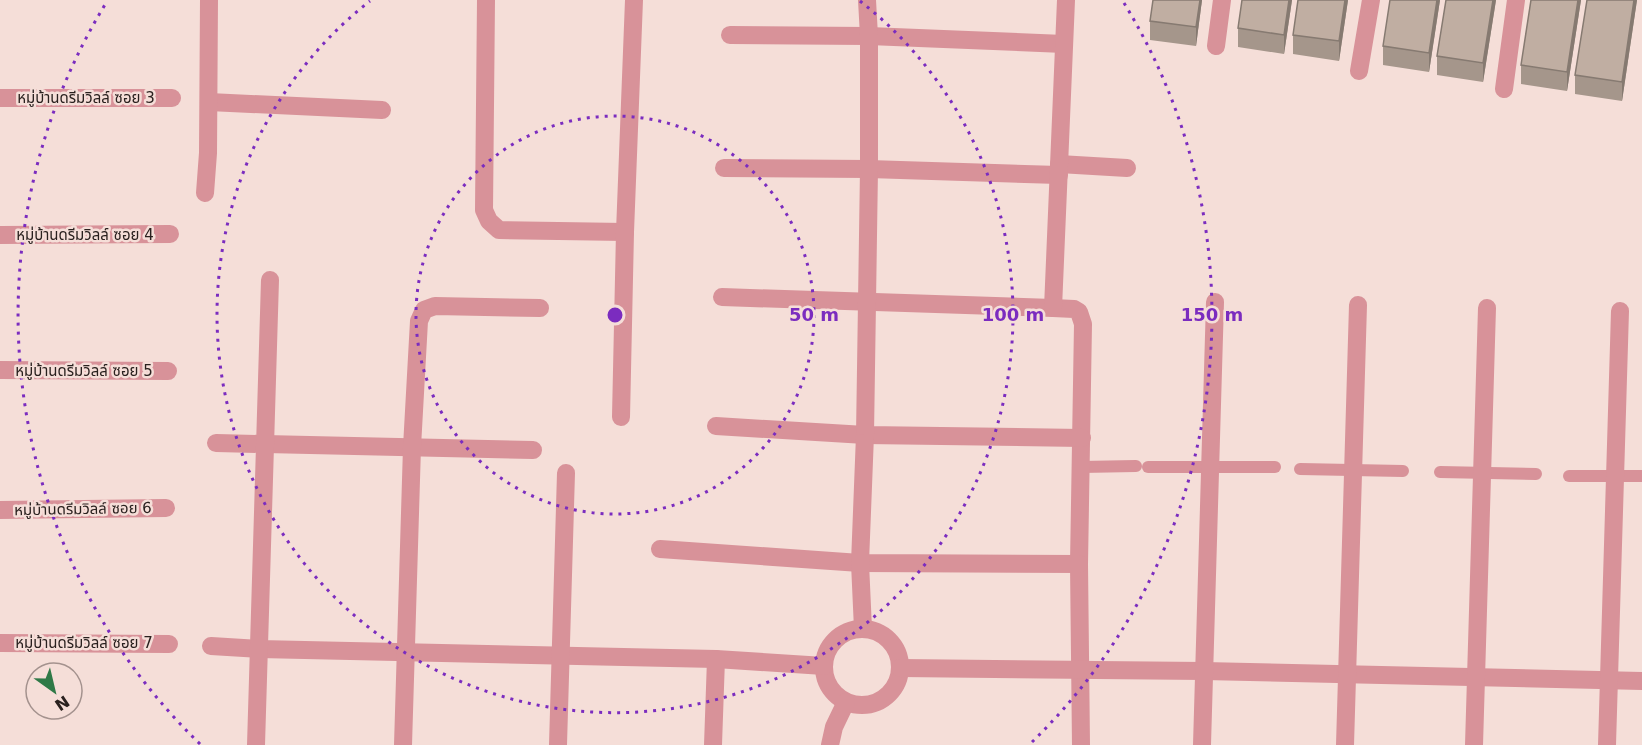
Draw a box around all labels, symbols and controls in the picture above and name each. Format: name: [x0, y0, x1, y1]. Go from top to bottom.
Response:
street label: หมู่บ้านดรีมวิลล์ ซอย 3: [17, 89, 155, 107]
street label: หมู่บ้านดรีมวิลล์ ซอย 4: [16, 226, 154, 244]
text: 50 m: [789, 304, 839, 325]
text: 100 m: [982, 304, 1044, 325]
text: 150 m: [1181, 304, 1243, 325]
centre of rings: [605, 305, 625, 325]
street label: หมู่บ้านดรีมวิลล์ ซอย 5: [15, 362, 153, 380]
street label: หมู่บ้านดรีมวิลล์ ซอย 6: [14, 499, 152, 519]
street label: หมู่บ้านดรีมวิลล์ ซอย 7: [15, 634, 153, 652]
north arrow: [24, 661, 84, 721]
text: N: [51, 691, 73, 715]

